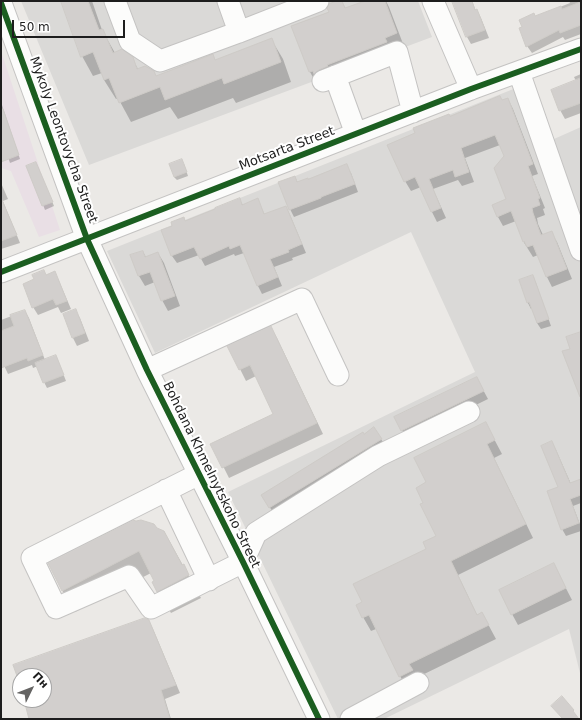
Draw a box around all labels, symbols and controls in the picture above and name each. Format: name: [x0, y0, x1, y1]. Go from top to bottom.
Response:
scale bar: [14, 12, 127, 38]
text: 50 m: [19, 20, 50, 34]
street label: Mykoly Leontovycha Street: [26, 55, 100, 225]
street label: Motsarta Street: [237, 124, 337, 174]
street label: Bohdana Khmelnytskoho Street: [159, 379, 263, 571]
north arrow: [12, 668, 52, 708]
text: Пн: [30, 670, 51, 691]

